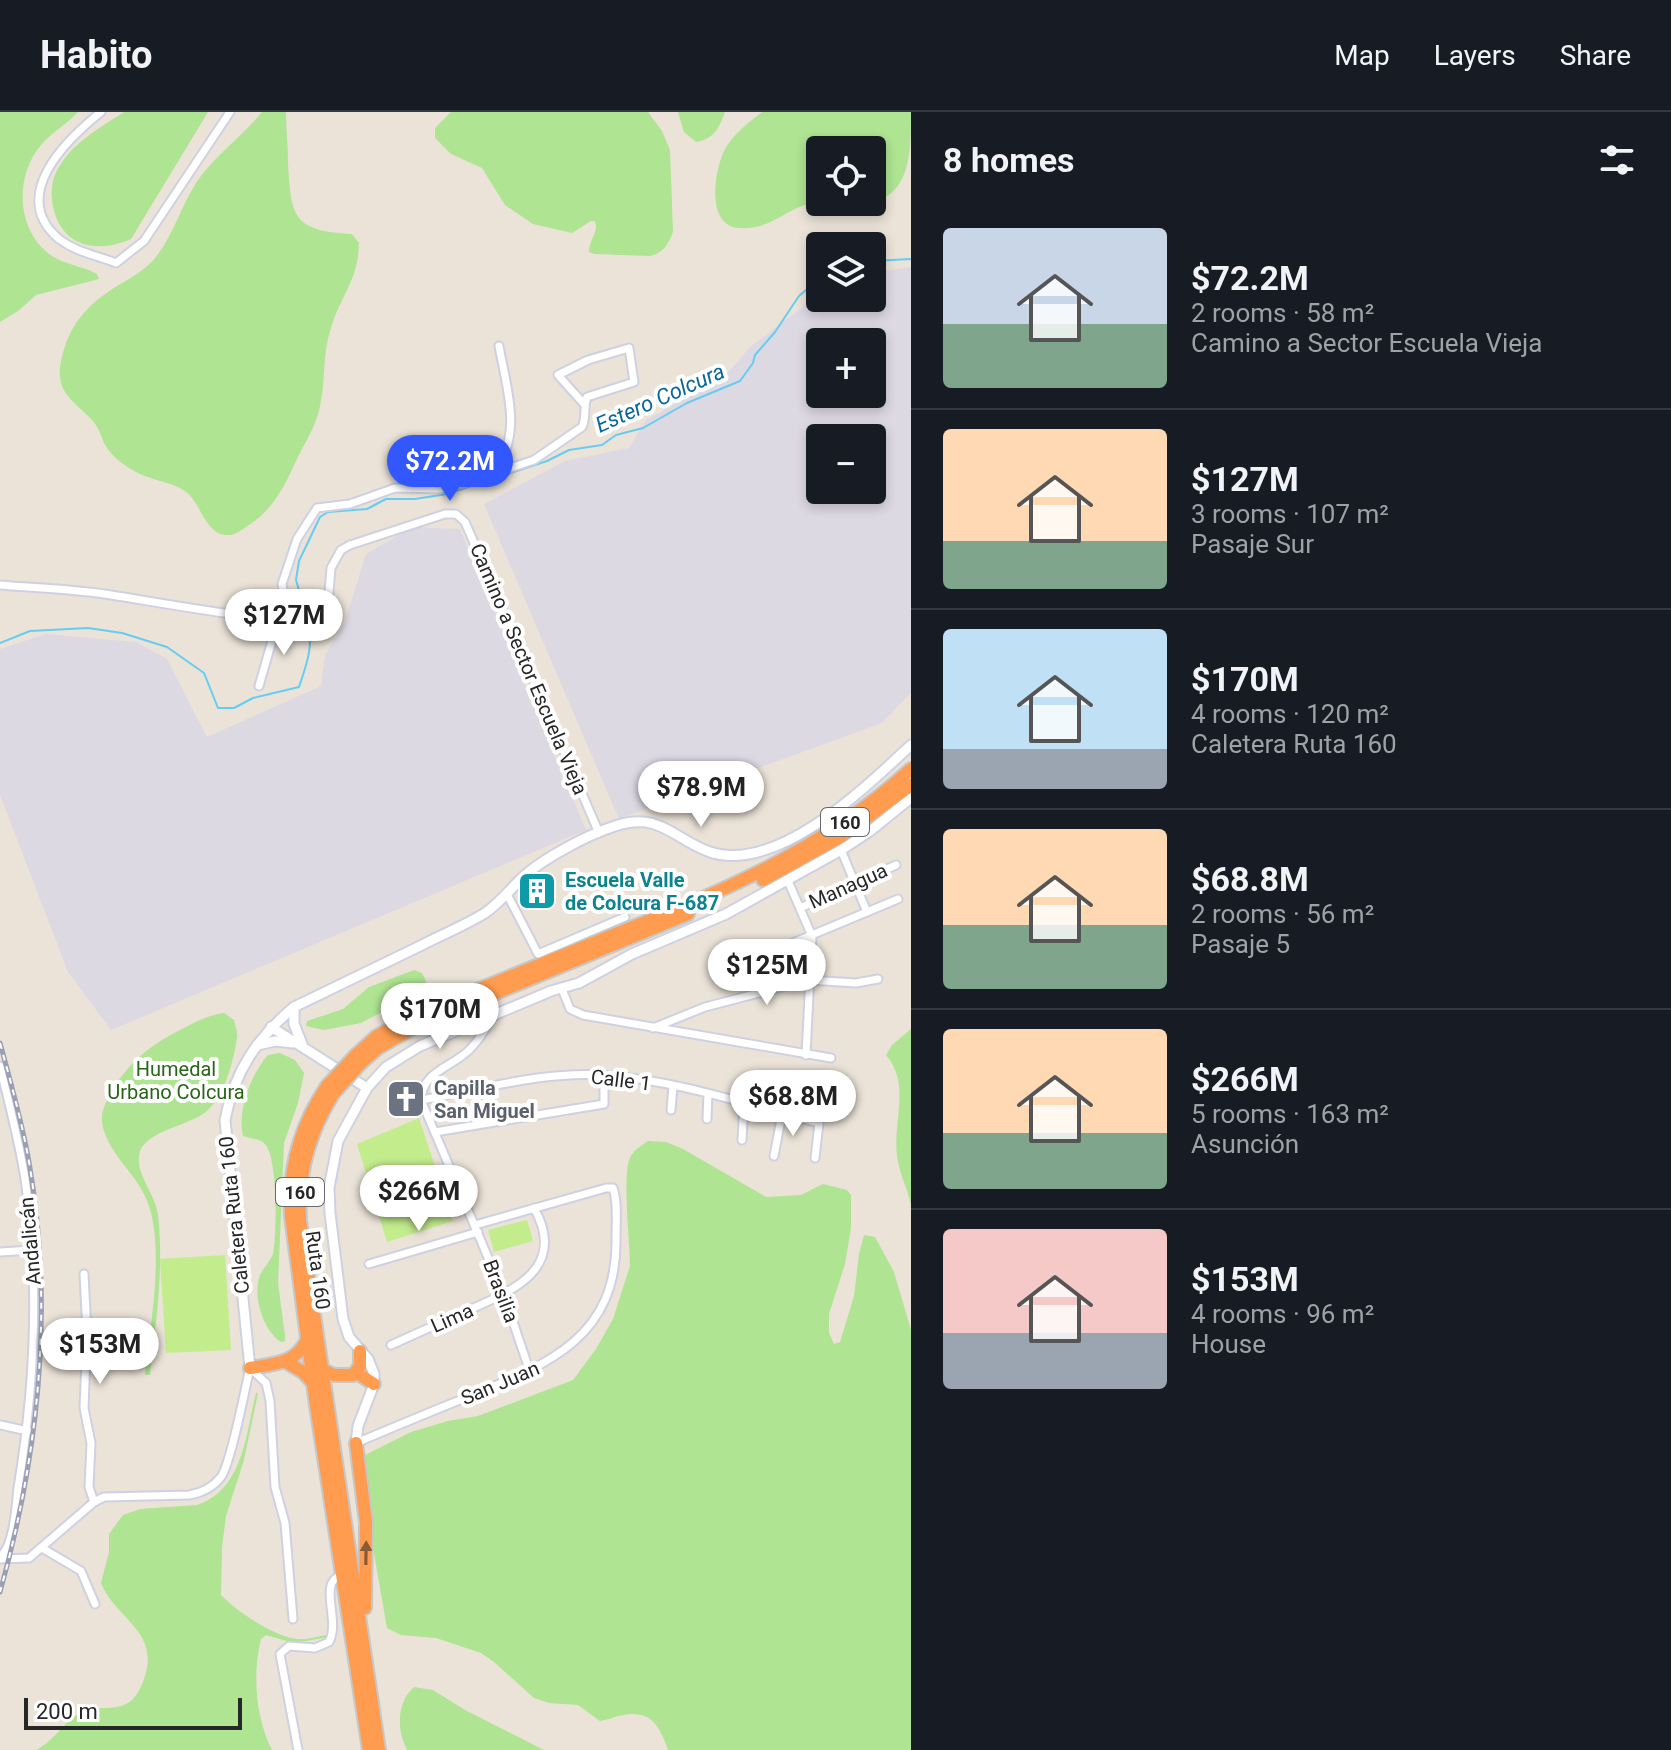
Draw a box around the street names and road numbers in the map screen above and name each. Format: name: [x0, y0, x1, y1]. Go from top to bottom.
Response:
street label: Camino a Sector Escuela Vieja: [465, 540, 593, 798]
road number: 160: [821, 808, 869, 836]
street label: Managua: [805, 858, 891, 914]
street label: Calle 1: [590, 1064, 652, 1096]
street label: Caletera Ruta 160: [214, 1135, 254, 1295]
road number: 160: [276, 1178, 324, 1206]
street label: Andalicán: [14, 1196, 46, 1286]
street label: Ruta 160: [301, 1229, 335, 1311]
street label: Brasilia: [478, 1256, 524, 1326]
street label: Lima: [427, 1298, 477, 1338]
street label: San Juan: [457, 1356, 543, 1410]

